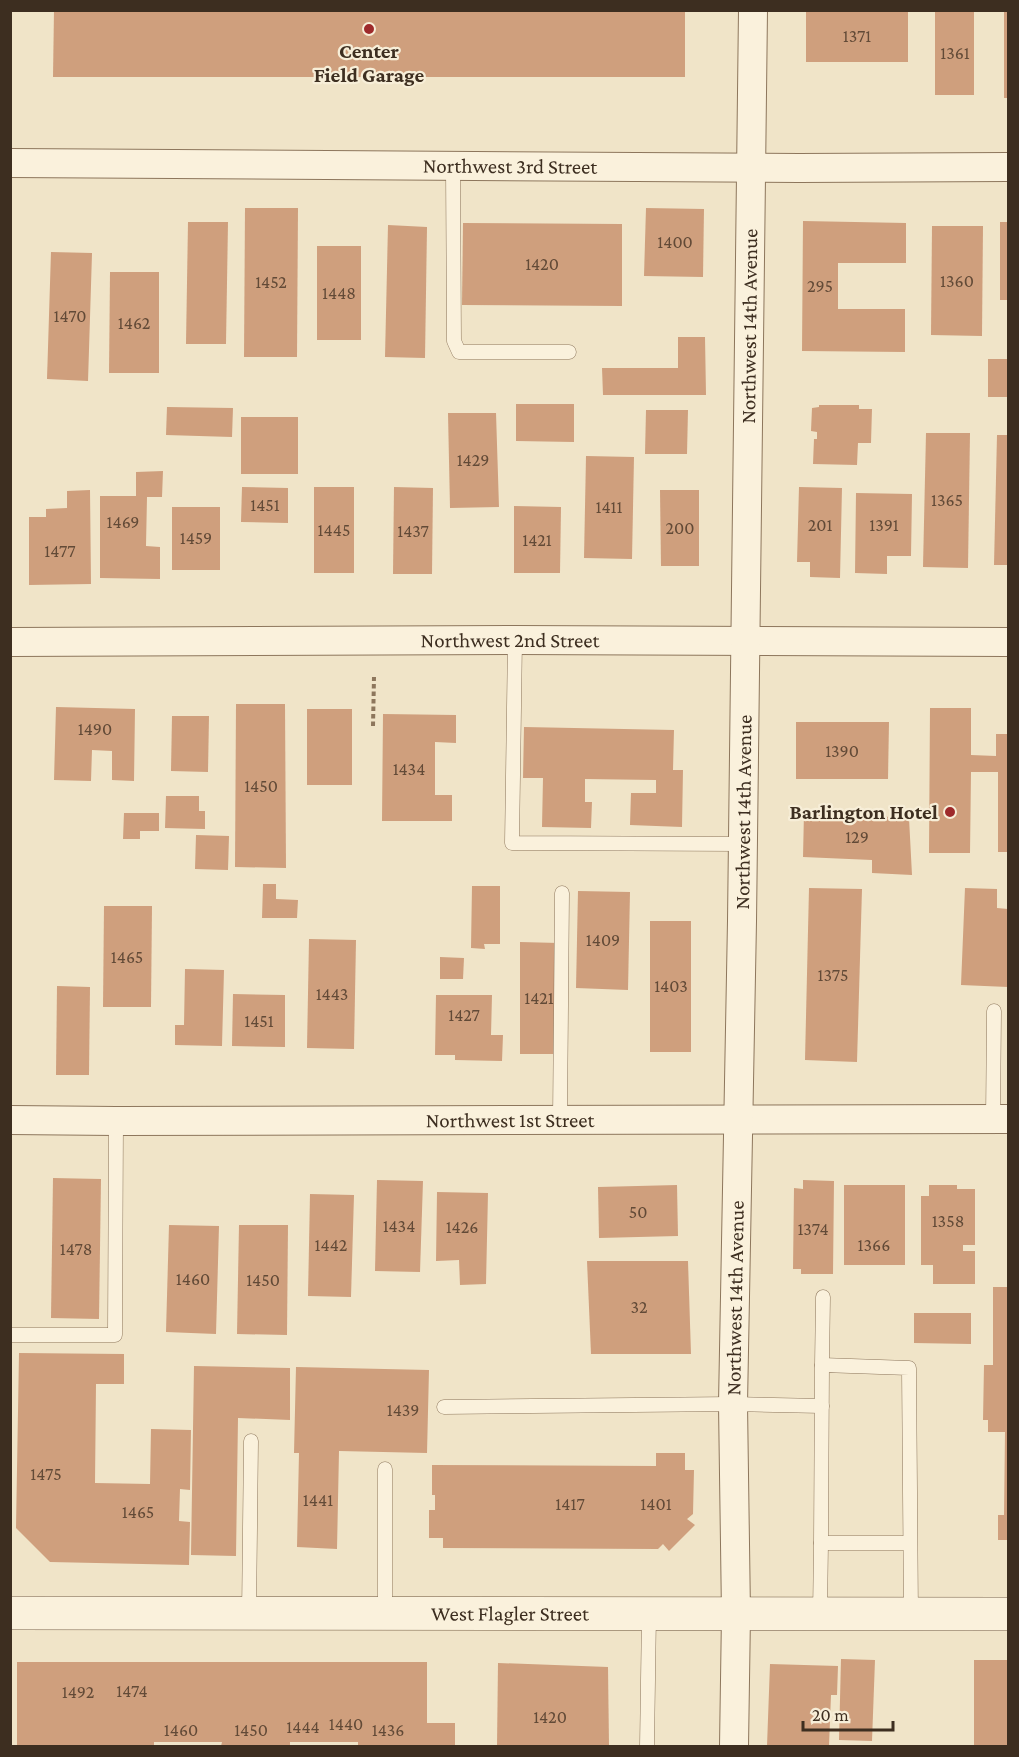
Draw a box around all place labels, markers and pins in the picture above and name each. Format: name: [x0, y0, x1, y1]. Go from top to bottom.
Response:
marker: Center Field Garage: [362, 22, 376, 36]
place label: Center Field Garage: [314, 39, 425, 87]
place label: Barlington Hotel: [789, 800, 938, 824]
marker: Barlington Hotel: [943, 805, 957, 819]

